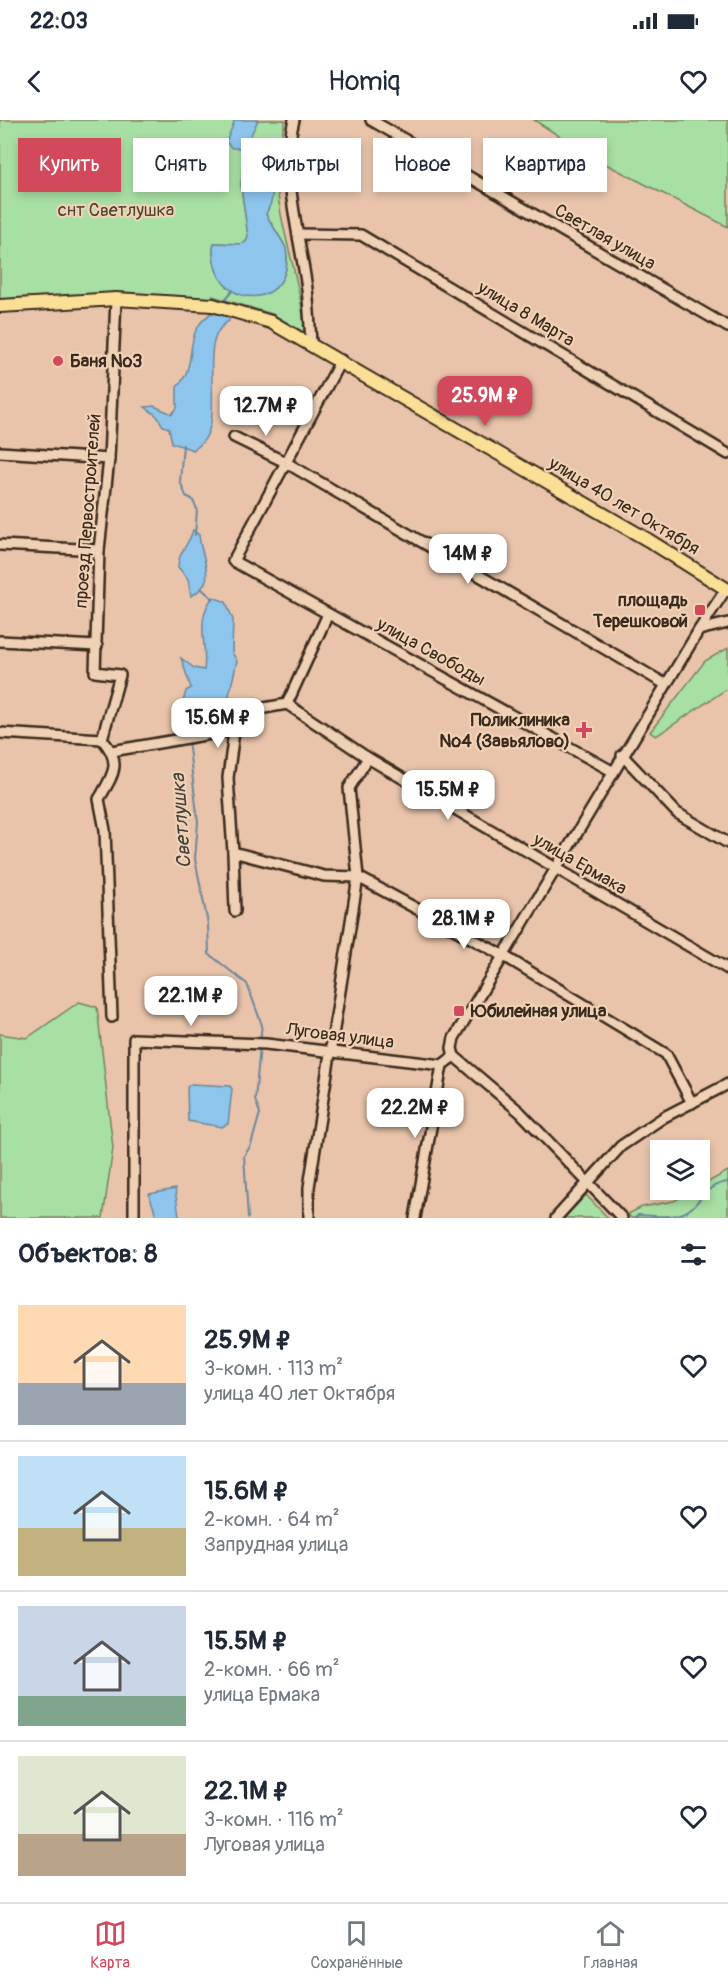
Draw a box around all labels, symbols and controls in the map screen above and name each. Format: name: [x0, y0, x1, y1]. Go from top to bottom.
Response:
text: 22:03: [30, 7, 88, 35]
icon: back: [18, 65, 51, 98]
text: Homiq: [328, 65, 400, 98]
icon: heart: [677, 65, 710, 98]
chip: Купить: [18, 138, 121, 192]
chip: Снять: [133, 138, 229, 192]
chip: Фильтры: [241, 138, 361, 192]
chip: Новое: [373, 138, 471, 192]
chip: Квартира: [483, 138, 607, 192]
park label: снт Светлушка: [58, 199, 174, 222]
street label: Светлая улица: [550, 199, 660, 275]
street label: улица 8 Марта: [473, 276, 579, 352]
place label: Баня №3: [70, 350, 142, 373]
marker: Баня №3: [51, 354, 65, 368]
pin: 25.9M ₽: [430, 376, 540, 427]
text: 25.9M ₽: [451, 383, 519, 408]
pin: 12.7M ₽: [211, 386, 321, 437]
text: 12.7M ₽: [234, 393, 298, 418]
street label: проезд Первостроителей: [70, 413, 106, 609]
street label: улица 40 лет Октября: [543, 451, 704, 560]
pin: 14M ₽: [426, 534, 510, 585]
text: 14M ₽: [443, 541, 493, 566]
place label: площадь Терешковой: [592, 589, 688, 633]
marker: площадь Терешковой: [693, 603, 707, 617]
street label: улица Свободы: [372, 612, 489, 691]
pin: 15.6M ₽: [163, 698, 273, 749]
text: 15.6M ₽: [185, 705, 251, 730]
place label: Поликлиника №4 (Завьялово): [439, 709, 571, 753]
marker: Поликлиника №4 (Завьялово): [575, 721, 593, 739]
pin: 15.5M ₽: [393, 770, 503, 821]
water label: Светлушка: [165, 771, 197, 869]
text: 15.5M ₽: [416, 777, 480, 802]
street label: улица Ермака: [528, 827, 631, 900]
pin: 28.1M ₽: [409, 899, 519, 950]
text: 28.1M ₽: [432, 906, 496, 931]
pin: 22.1M ₽: [136, 976, 246, 1027]
text: 22.1M ₽: [158, 983, 224, 1008]
place label: Юбилейная улица: [470, 1000, 607, 1023]
marker: Юбилейная улица: [452, 1004, 466, 1018]
street label: Луговая улица: [284, 1018, 395, 1054]
pin: 22.2M ₽: [360, 1088, 470, 1139]
text: 22.2M ₽: [381, 1095, 449, 1120]
map controls: [650, 1140, 710, 1200]
button: layers: [650, 1140, 710, 1200]
text: Объектов: 8: [18, 1238, 157, 1270]
icon: filters: [677, 1238, 710, 1271]
text: 25.9M ₽: [204, 1324, 292, 1356]
icon: home: [66, 1329, 138, 1401]
icon: heart: [677, 1349, 710, 1382]
text: 3-комн. · 113 m²: [204, 1356, 343, 1381]
text: улица 40 лет Октября: [204, 1381, 395, 1406]
text: 15.6M ₽: [204, 1475, 289, 1507]
icon: home: [66, 1480, 138, 1552]
icon: heart: [677, 1500, 710, 1533]
text: 2-комн. · 64 m²: [204, 1507, 340, 1532]
text: Запрудная улица: [204, 1532, 348, 1557]
text: 15.5M ₽: [204, 1625, 288, 1657]
icon: home: [66, 1630, 138, 1702]
icon: heart: [677, 1650, 710, 1683]
text: 2-комн. · 66 m²: [204, 1657, 340, 1682]
text: улица Ермака: [204, 1682, 320, 1707]
text: 22.1M ₽: [204, 1775, 289, 1807]
icon: home: [66, 1780, 138, 1852]
icon: heart: [677, 1800, 710, 1833]
text: 3-комн. · 116 m²: [204, 1807, 344, 1832]
text: Луговая улица: [204, 1832, 325, 1857]
tab: Карта: [90, 1917, 130, 1973]
tab: Сохранённые: [311, 1917, 403, 1973]
tab: Главная: [583, 1917, 638, 1973]

